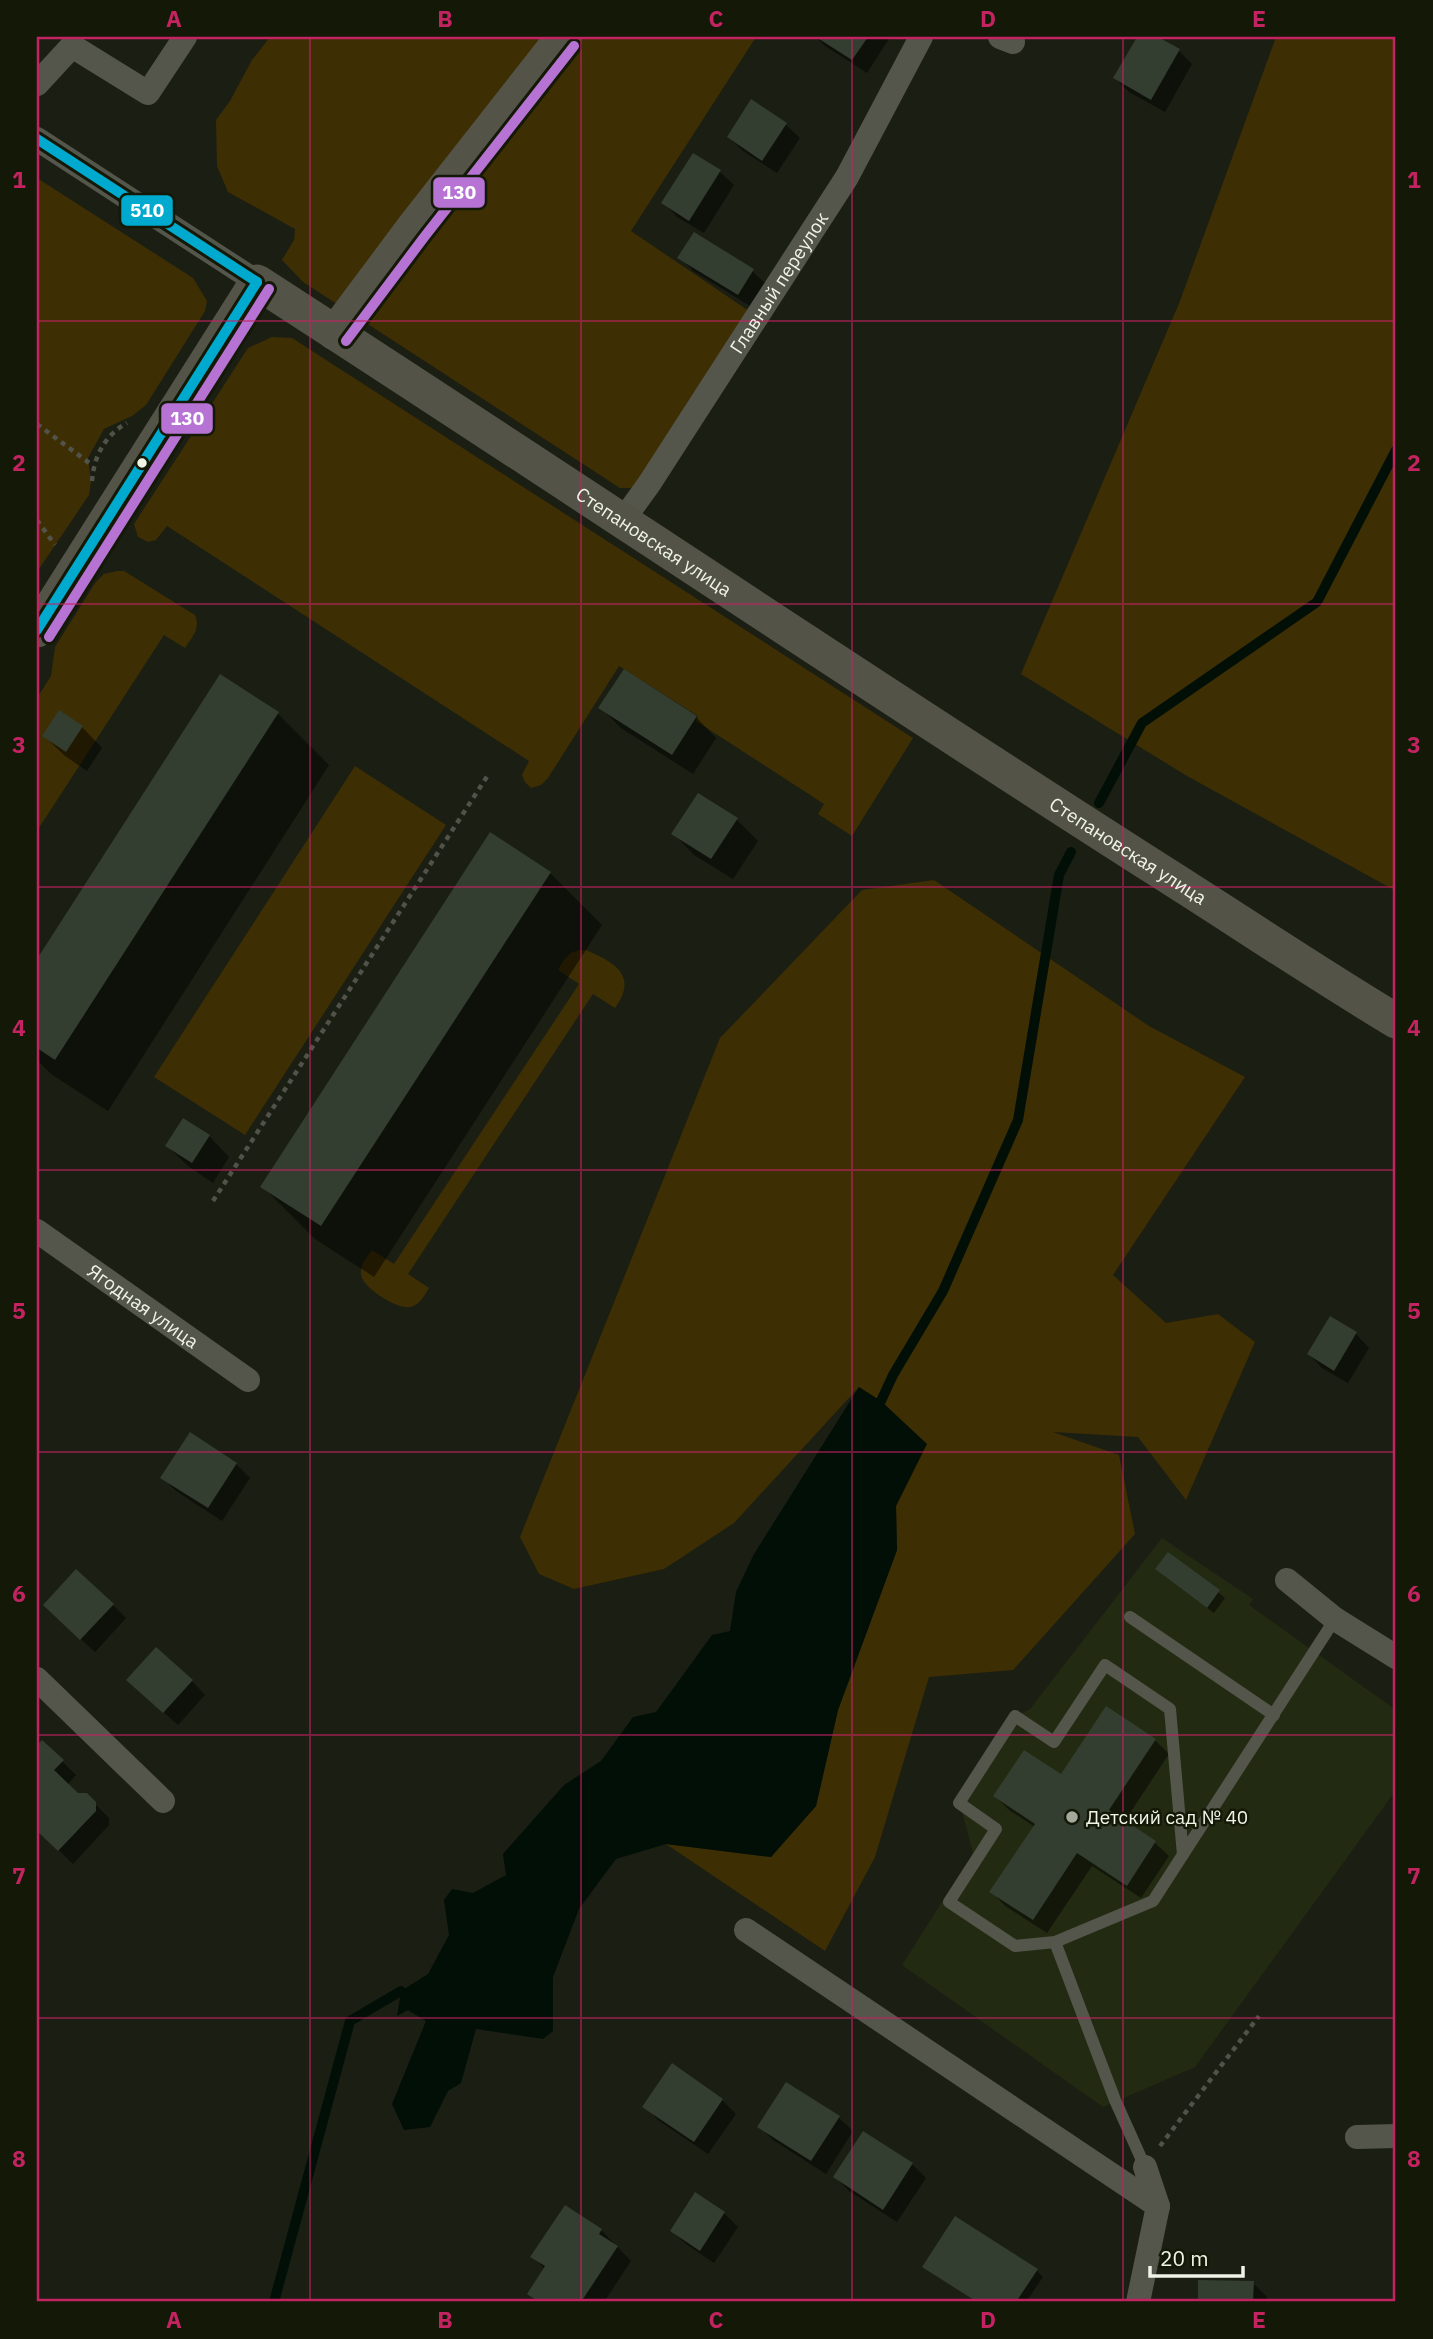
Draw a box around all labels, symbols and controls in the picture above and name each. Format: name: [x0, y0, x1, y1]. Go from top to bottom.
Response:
text: A: [166, 3, 182, 33]
text: B: [437, 3, 453, 33]
text: C: [709, 3, 724, 33]
text: D: [980, 3, 996, 33]
text: E: [1252, 3, 1266, 33]
text: 1: [12, 164, 26, 194]
text: 1: [1407, 164, 1421, 194]
line badge: 130: [432, 176, 486, 209]
text: 130: [442, 180, 476, 204]
line badge: 510: [120, 194, 174, 227]
text: 510: [130, 198, 164, 222]
street label: Главный переулок: [724, 207, 833, 358]
line badge: 130: [160, 402, 214, 435]
text: 130: [170, 406, 204, 430]
text: 2: [12, 447, 26, 477]
text: 2: [1407, 447, 1421, 477]
unlabelled marker: [135, 456, 149, 470]
street label: Степановская улица: [571, 482, 736, 602]
text: 3: [12, 729, 26, 759]
text: 3: [1407, 729, 1421, 759]
street label: Степановская улица: [1045, 791, 1211, 910]
text: 4: [12, 1012, 26, 1042]
text: 4: [1407, 1012, 1421, 1042]
street label: Ягодная улица: [83, 1258, 204, 1353]
text: 5: [12, 1295, 26, 1325]
text: 5: [1407, 1295, 1421, 1325]
text: 6: [12, 1578, 26, 1608]
text: 6: [1407, 1578, 1421, 1608]
place label: Детский сад № 40: [1086, 1805, 1248, 1829]
marker: Детский сад № 40: [1064, 1809, 1080, 1825]
text: 7: [12, 1860, 26, 1890]
text: 7: [1407, 1860, 1421, 1890]
text: 8: [12, 2143, 26, 2173]
text: 8: [1407, 2143, 1421, 2173]
scale bar: [1150, 2234, 1242, 2278]
text: 20 m: [1160, 2244, 1209, 2272]
text: A: [166, 2304, 182, 2334]
text: B: [437, 2304, 453, 2334]
text: C: [709, 2304, 724, 2334]
text: D: [980, 2304, 996, 2334]
text: E: [1252, 2304, 1266, 2334]

